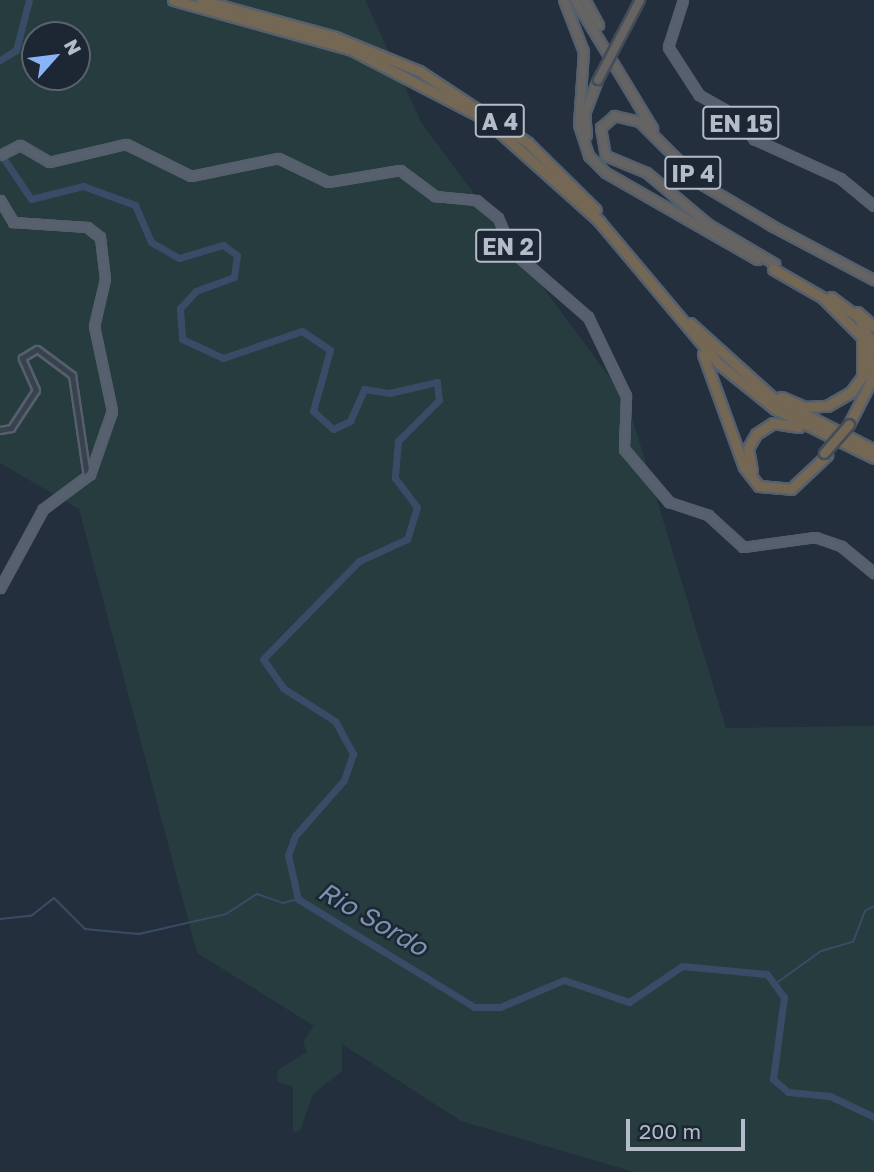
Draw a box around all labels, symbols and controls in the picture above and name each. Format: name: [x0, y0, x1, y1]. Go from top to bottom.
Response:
north arrow: [21, 21, 91, 91]
text: N: [60, 35, 87, 59]
road number: A 4: [474, 102, 526, 140]
road number: EN 15: [701, 104, 781, 142]
road number: IP 4: [663, 154, 723, 192]
road number: EN 2: [475, 227, 541, 266]
water label: Rio Sordo: [313, 875, 433, 963]
scale bar: [629, 1106, 748, 1150]
text: 200 m: [639, 1118, 701, 1144]

